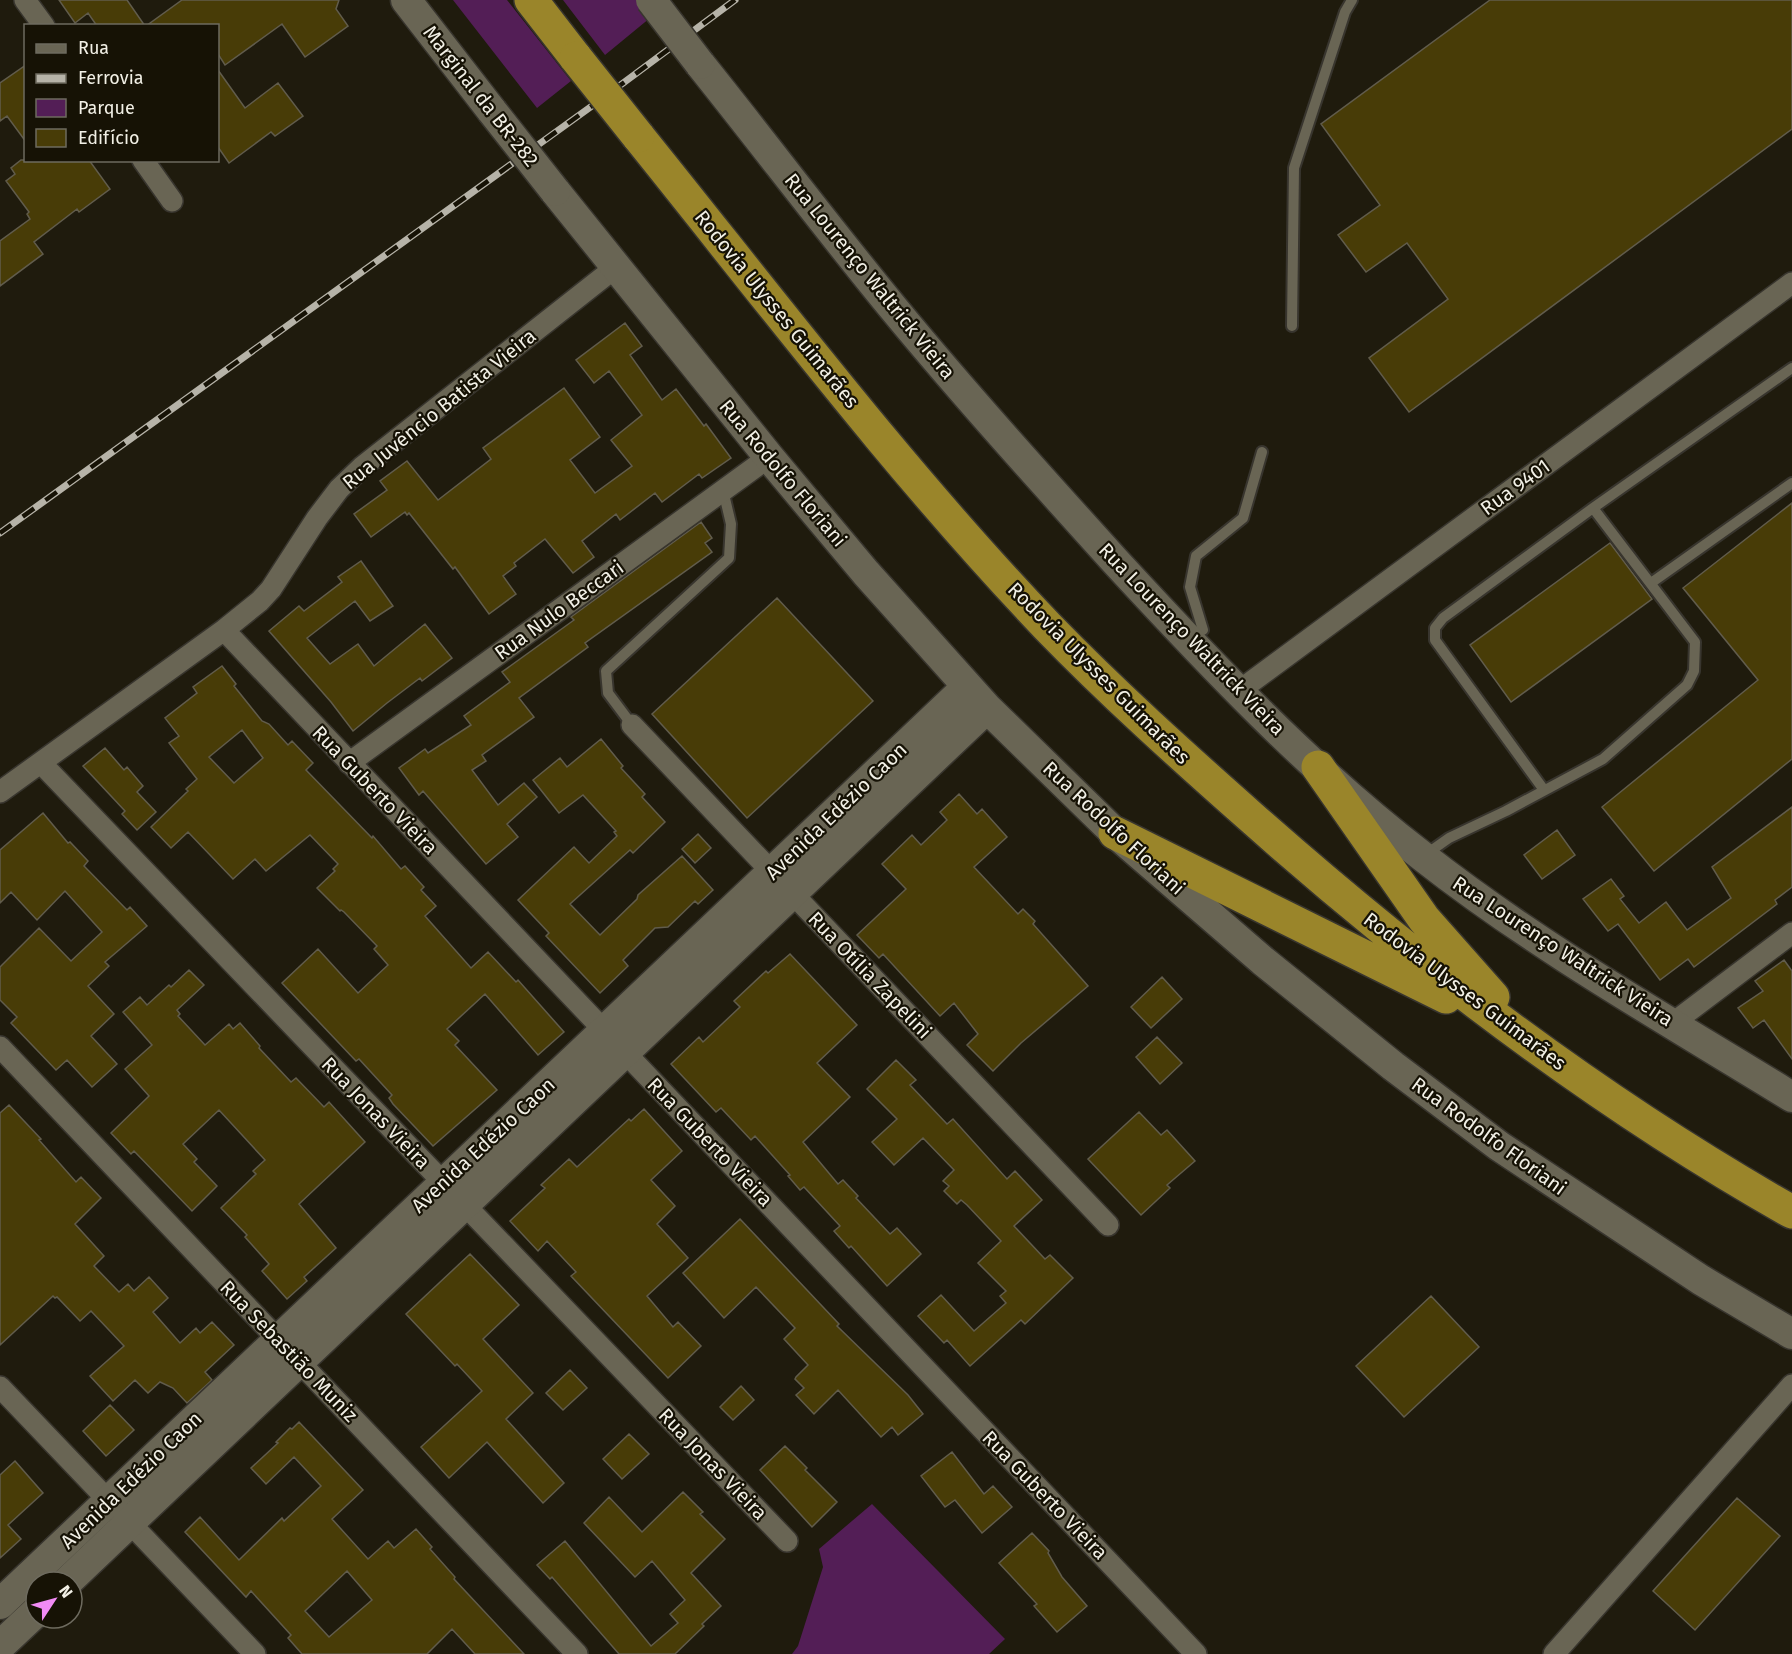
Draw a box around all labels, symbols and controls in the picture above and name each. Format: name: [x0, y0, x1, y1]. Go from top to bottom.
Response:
street label: Marginal da BR-282: [418, 21, 544, 171]
legend: [24, 24, 219, 162]
text: Rua: [78, 37, 109, 59]
text: Ferrovia: [78, 67, 144, 89]
text: Parque: [78, 97, 135, 119]
text: Edifício: [78, 127, 140, 149]
street label: Rua Lourenço Waltrick Vieira: [779, 168, 960, 384]
street label: Rodovia Ulysses Guimarães: [690, 205, 864, 413]
street label: Rua Juvêncio Batista Vieira: [337, 324, 541, 494]
street label: Rua Rodolfo Floriani: [714, 394, 852, 552]
street label: Rua 9401: [1476, 454, 1554, 520]
street label: Rua Lourenço Waltrick Vieira: [1093, 538, 1290, 741]
street label: Rua Nulo Beccari: [490, 555, 628, 665]
street label: Rodovia Ulysses Guimarães: [1003, 577, 1195, 769]
street label: Rua Guberto Vieira: [307, 721, 443, 859]
street label: Avenida Edézio Caon: [760, 737, 912, 885]
street label: Rua Rodolfo Floriani: [1038, 756, 1190, 900]
street label: Rua Lourenço Waltrick Vieira: [1448, 871, 1678, 1032]
street label: Rua Otília Zapelini: [803, 907, 937, 1043]
street label: Rodovia Ulysses Guimarães: [1359, 907, 1571, 1075]
street label: Rua Jonas Vieira: [317, 1052, 435, 1174]
street label: Avenida Edézio Caon: [406, 1072, 560, 1218]
street label: Rua Rodolfo Floriani: [1407, 1072, 1571, 1200]
street label: Rua Guberto Vieira: [642, 1073, 778, 1211]
street label: Rua Sebastião Muniz: [215, 1275, 363, 1427]
street label: Rua Jonas Vieira: [654, 1403, 772, 1525]
street label: Avenida Edézio Caon: [55, 1406, 207, 1554]
street label: Rua Guberto Vieira: [977, 1426, 1113, 1564]
north arrow: [24, 1570, 84, 1630]
text: N: [55, 1582, 77, 1601]

